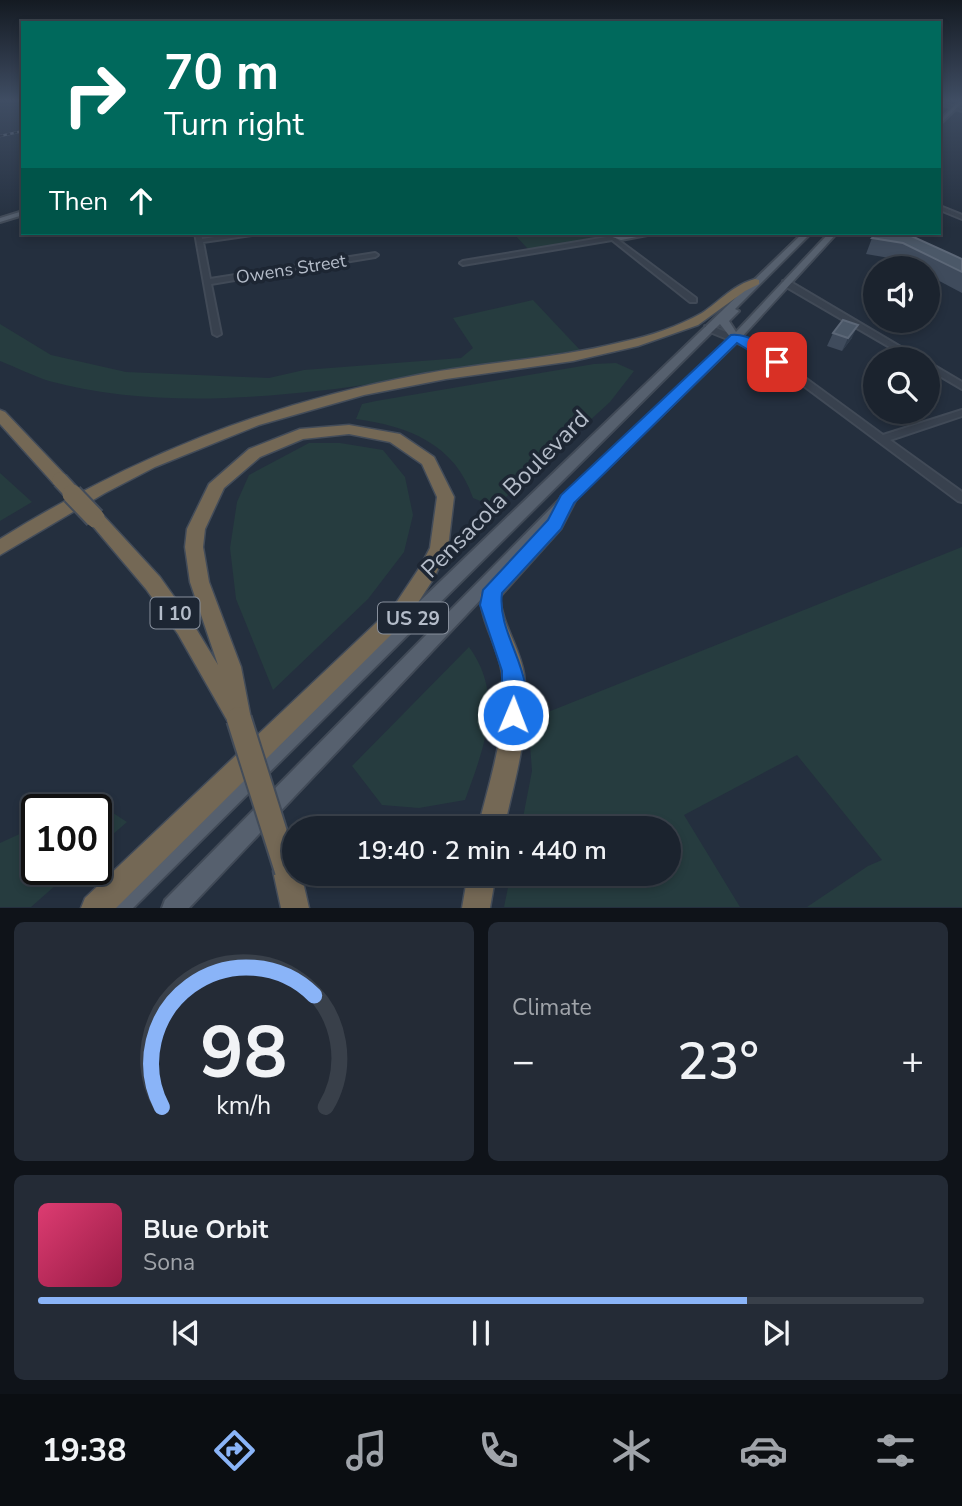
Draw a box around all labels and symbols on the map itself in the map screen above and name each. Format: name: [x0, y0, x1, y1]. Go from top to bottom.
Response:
street label: Owens Street: [234, 248, 348, 290]
pin: [747, 332, 807, 392]
street label: Pensacola Boulevard: [414, 403, 596, 585]
road number: I 10: [150, 598, 200, 628]
road number: US 29: [378, 603, 448, 634]
position arrow: [476, 678, 550, 752]
speed limit sign: 100: [21, 794, 112, 885]

